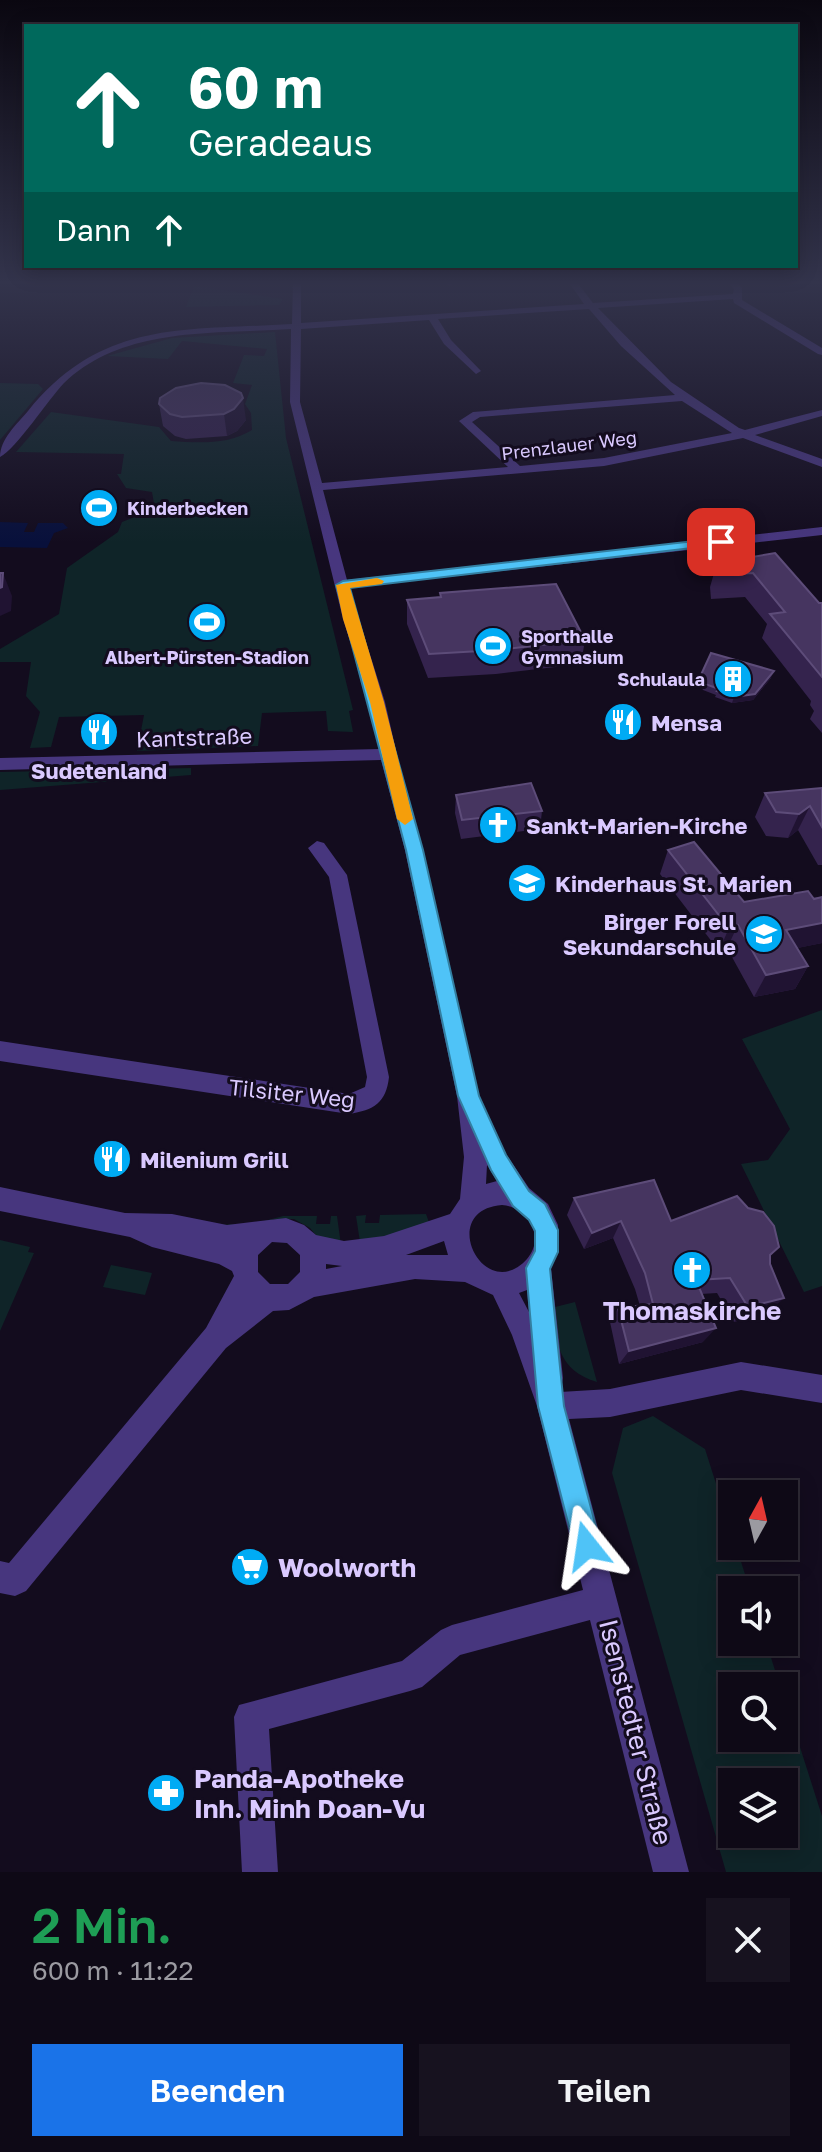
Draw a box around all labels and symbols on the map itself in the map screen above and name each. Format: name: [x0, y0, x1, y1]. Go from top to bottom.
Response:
street label: Prenzlauer Weg: [500, 426, 638, 464]
sports icon: Kinderbecken: [78, 487, 120, 529]
place label: Kinderbecken: [127, 497, 248, 519]
pin: [687, 508, 755, 576]
sports icon: Albert-Pürsten-Stadion: [186, 601, 228, 643]
sports icon: Sporthalle Gymnasium: [472, 625, 514, 667]
place label: Sporthalle Gymnasium: [521, 625, 624, 668]
place label: Albert-Pürsten-Stadion: [105, 646, 309, 668]
building icon: Schulaula: [712, 658, 754, 700]
place label: Schulaula: [617, 668, 705, 690]
restaurant icon: Mensa: [602, 701, 644, 743]
place label: Mensa: [651, 709, 722, 736]
restaurant icon: Sudetenland: [78, 711, 120, 753]
street label: Kantstraße: [135, 721, 253, 753]
place label: Sudetenland: [31, 757, 167, 784]
church icon: Sankt-Marien-Kirche: [477, 804, 519, 846]
place label: Sankt-Marien-Kirche: [526, 812, 747, 839]
school or university icon: Kinderhaus St. Marien: [506, 862, 548, 904]
place label: Kinderhaus St. Marien: [555, 870, 792, 897]
place label: Birger Forell Sekundarschule: [563, 908, 736, 960]
school or university icon: Birger Forell Sekundarschule: [743, 913, 785, 955]
street label: Tilsiter Weg: [228, 1073, 356, 1113]
restaurant icon: Milenium Grill: [91, 1138, 133, 1180]
place label: Milenium Grill: [140, 1146, 289, 1173]
church icon: Thomaskirche: [671, 1249, 713, 1291]
place label: Thomaskirche: [603, 1295, 781, 1326]
north arrow: [718, 1480, 798, 1560]
position arrow: [545, 1504, 629, 1588]
supermarket icon: Woolworth: [229, 1546, 271, 1588]
place label: Woolworth: [278, 1552, 416, 1583]
street label: Isenstedter Straße: [593, 1616, 679, 1848]
place label: Panda-Apotheke Inh. Minh Doan-Vu: [194, 1763, 425, 1824]
pharmacy icon: Panda-Apotheke Inh. Minh Doan-Vu: [145, 1772, 187, 1814]

